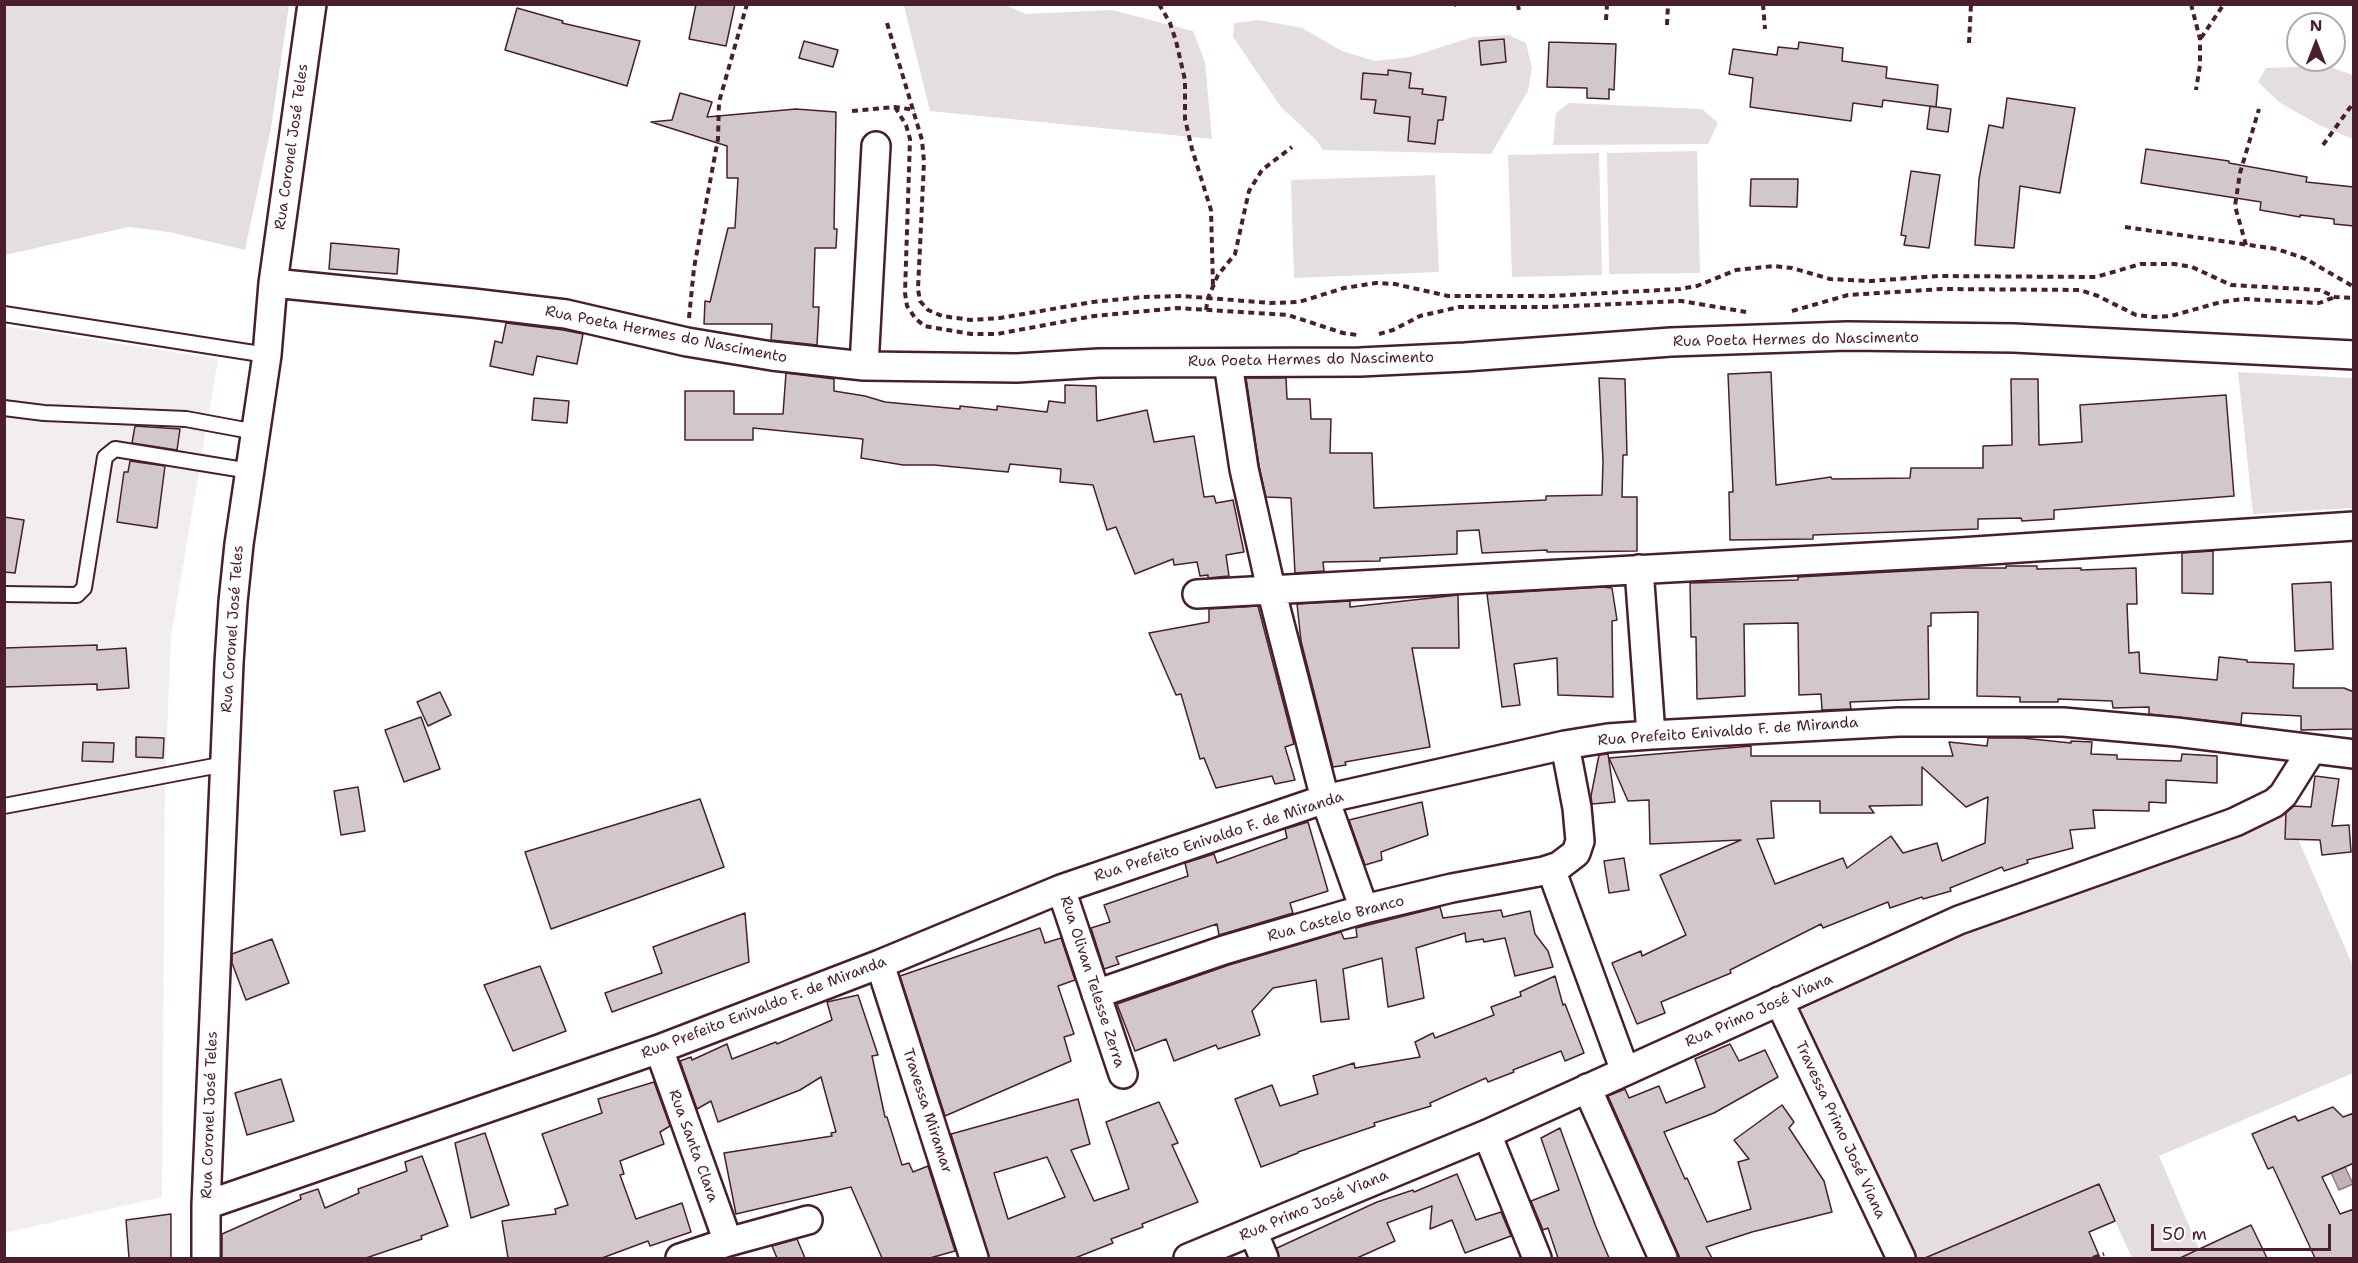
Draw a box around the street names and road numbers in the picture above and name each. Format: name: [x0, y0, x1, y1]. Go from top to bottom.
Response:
street label: Rua Coronel José Teles: [271, 63, 313, 231]
street label: Rua Poeta Hermes do Nascimento: [543, 303, 789, 367]
street label: Rua Poeta Hermes do Nascimento: [1673, 329, 1919, 351]
street label: Rua Poeta Hermes do Nascimento: [1188, 349, 1434, 371]
street label: Rua Coronel José Teles: [218, 545, 248, 713]
street label: Rua Prefeito Enivaldo F. de Miranda: [1597, 714, 1859, 750]
street label: Rua Prefeito Enivaldo F. de Miranda: [1092, 788, 1346, 886]
street label: Rua Castelo Branco: [1266, 892, 1406, 946]
street label: Rua Olivan Telesse Zerra: [1056, 894, 1128, 1070]
street label: Rua Prefeito Enivaldo F. de Miranda: [639, 953, 889, 1063]
street label: Rua Primo José Viana: [1682, 970, 1836, 1052]
street label: Rua Coronel José Teles: [198, 1031, 222, 1199]
street label: Travessa Primo José Viana: [1791, 1038, 1889, 1222]
street label: Travessa Miramar: [898, 1046, 956, 1176]
street label: Rua Santa Clara: [664, 1087, 722, 1205]
street label: Rua Primo José Viana: [1237, 1167, 1391, 1245]

